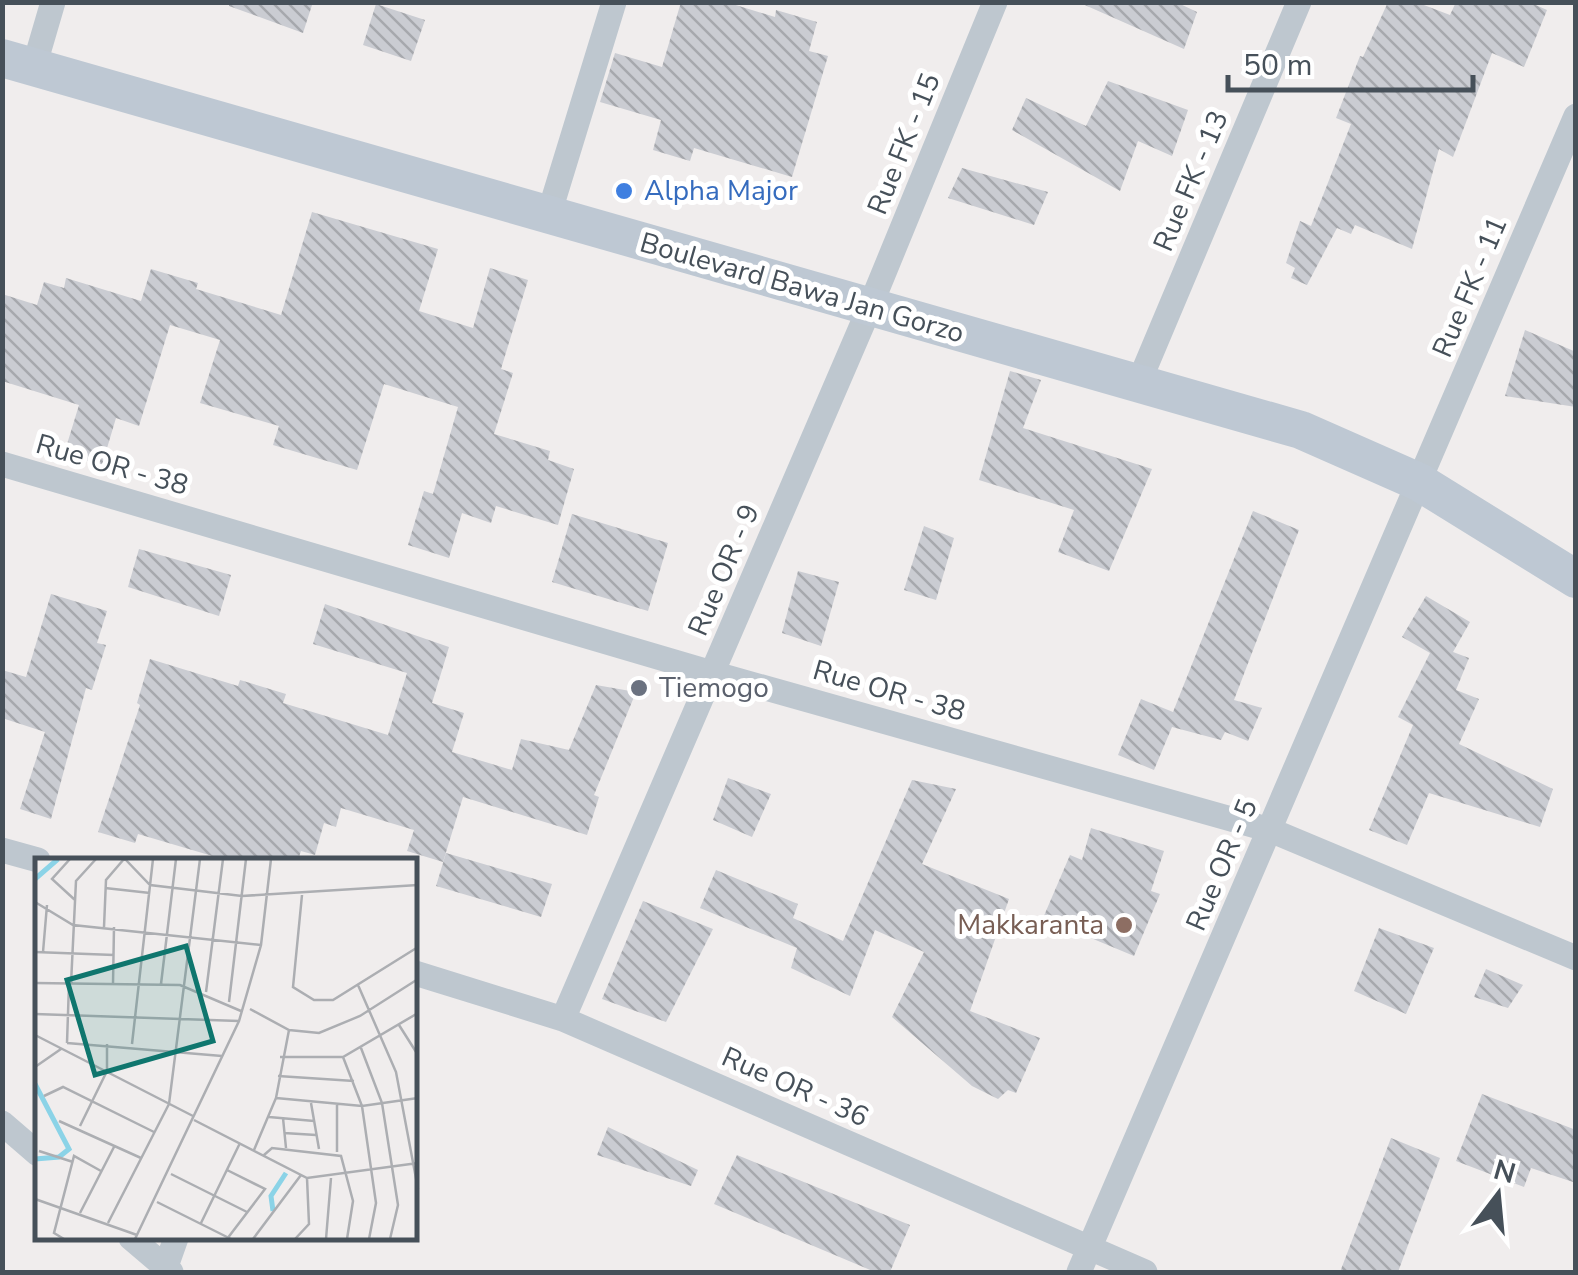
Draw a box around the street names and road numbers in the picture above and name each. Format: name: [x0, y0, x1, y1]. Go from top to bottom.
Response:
street label: Rue FK - 15: [858, 68, 950, 220]
street label: Rue FK - 13: [1144, 105, 1238, 257]
street label: Rue FK - 11: [1423, 211, 1517, 363]
street label: Boulevard Bawa Jan Gorzo: [635, 223, 969, 353]
street label: Rue OR - 38: [31, 425, 193, 505]
street label: Rue OR - 9: [679, 498, 769, 642]
street label: Rue OR - 38: [808, 651, 970, 731]
street label: Rue OR - 5: [1177, 793, 1267, 937]
street label: Rue OR - 36: [716, 1038, 874, 1136]

